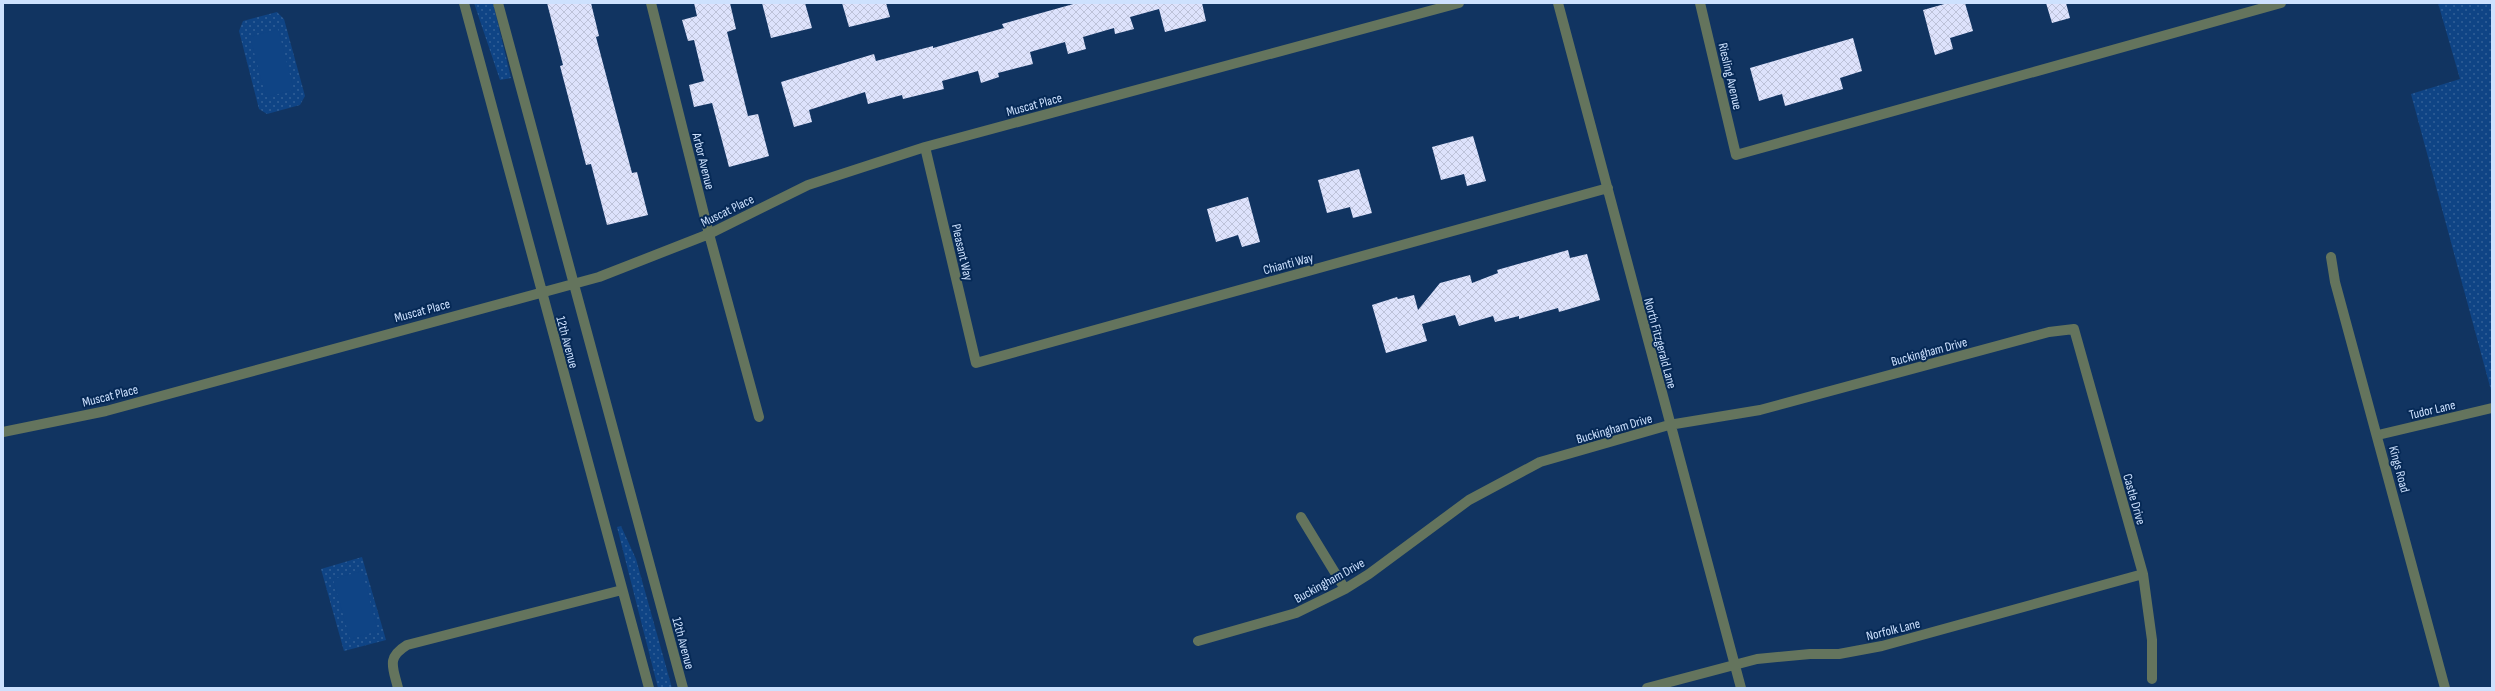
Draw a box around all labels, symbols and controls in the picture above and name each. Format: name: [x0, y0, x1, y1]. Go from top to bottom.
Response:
street label: Riesling Avenue: [1715, 41, 1745, 111]
street label: Muscat Place: [1005, 90, 1064, 120]
street label: Arbor Avenue: [688, 130, 718, 191]
street label: Muscat Place: [698, 191, 757, 231]
street label: Pleasant Way: [948, 222, 976, 282]
street label: Chianti Way: [1261, 250, 1315, 278]
street label: Muscat Place: [393, 296, 452, 326]
street label: North Fitzgerald Lane: [1640, 296, 1680, 390]
street label: 12th Avenue: [552, 314, 582, 370]
street label: Buckingham Drive: [1889, 334, 1969, 370]
street label: Muscat Place: [81, 381, 140, 411]
street label: Tudor Lane: [2408, 397, 2457, 423]
street label: Buckingham Drive: [1574, 410, 1654, 447]
street label: Kings Road: [2385, 444, 2413, 494]
street label: Castle Drive: [2119, 472, 2149, 527]
street label: Buckingham Drive: [1291, 555, 1368, 607]
street label: 12th Avenue: [668, 615, 698, 671]
street label: Norfolk Lane: [1865, 616, 1922, 644]

